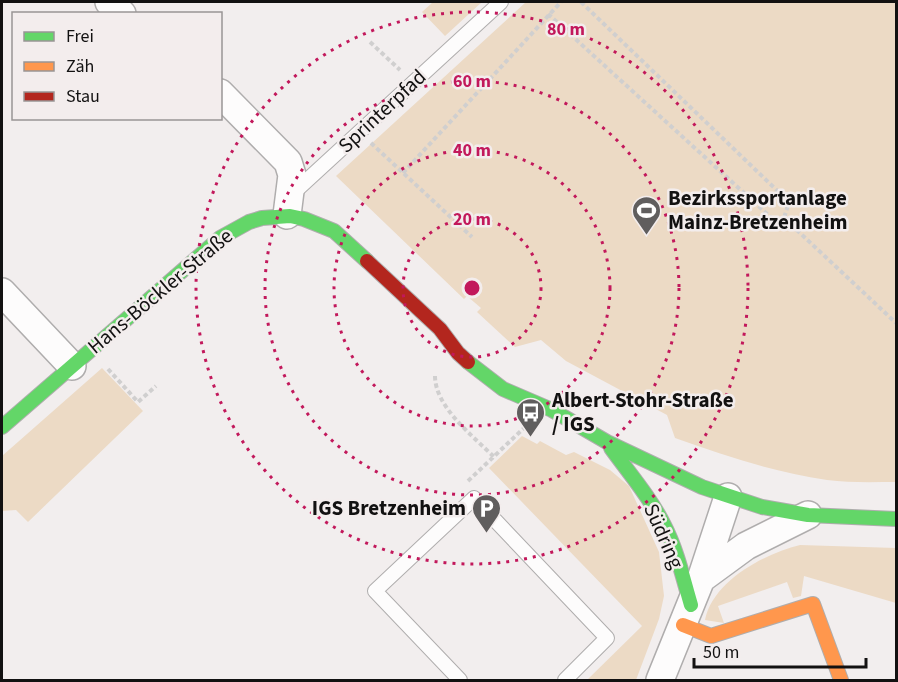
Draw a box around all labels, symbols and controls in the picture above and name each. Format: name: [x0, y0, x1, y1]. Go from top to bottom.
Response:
legend: [12, 12, 222, 120]
text: 80 m: [547, 17, 585, 42]
text: Frei: [66, 24, 94, 49]
text: Zäh: [66, 54, 94, 79]
street label: Sprinterpfad: [331, 62, 433, 160]
text: 60 m: [453, 69, 491, 94]
text: Stau: [66, 84, 100, 109]
text: 40 m: [453, 138, 491, 163]
place label: Bezirkssportanlage Mainz-Bretzenheim: [668, 183, 848, 237]
sports icon: Bezirkssportanlage Mainz-Bretzenheim: [631, 194, 663, 236]
text: 20 m: [453, 207, 491, 232]
street label: Hans-Böckler-Straße: [81, 221, 239, 361]
centre of rings: [462, 278, 482, 298]
place label: Albert-Stohr-Straße / IGS: [551, 385, 734, 439]
bus stop icon: Albert-Stohr-Straße / IGS: [515, 396, 547, 438]
parking icon: IGS Bretzenheim: [471, 492, 503, 534]
place label: IGS Bretzenheim: [312, 493, 466, 523]
street label: Südring: [636, 498, 692, 574]
scale bar: [694, 631, 866, 669]
text: 50 m: [703, 640, 739, 665]

